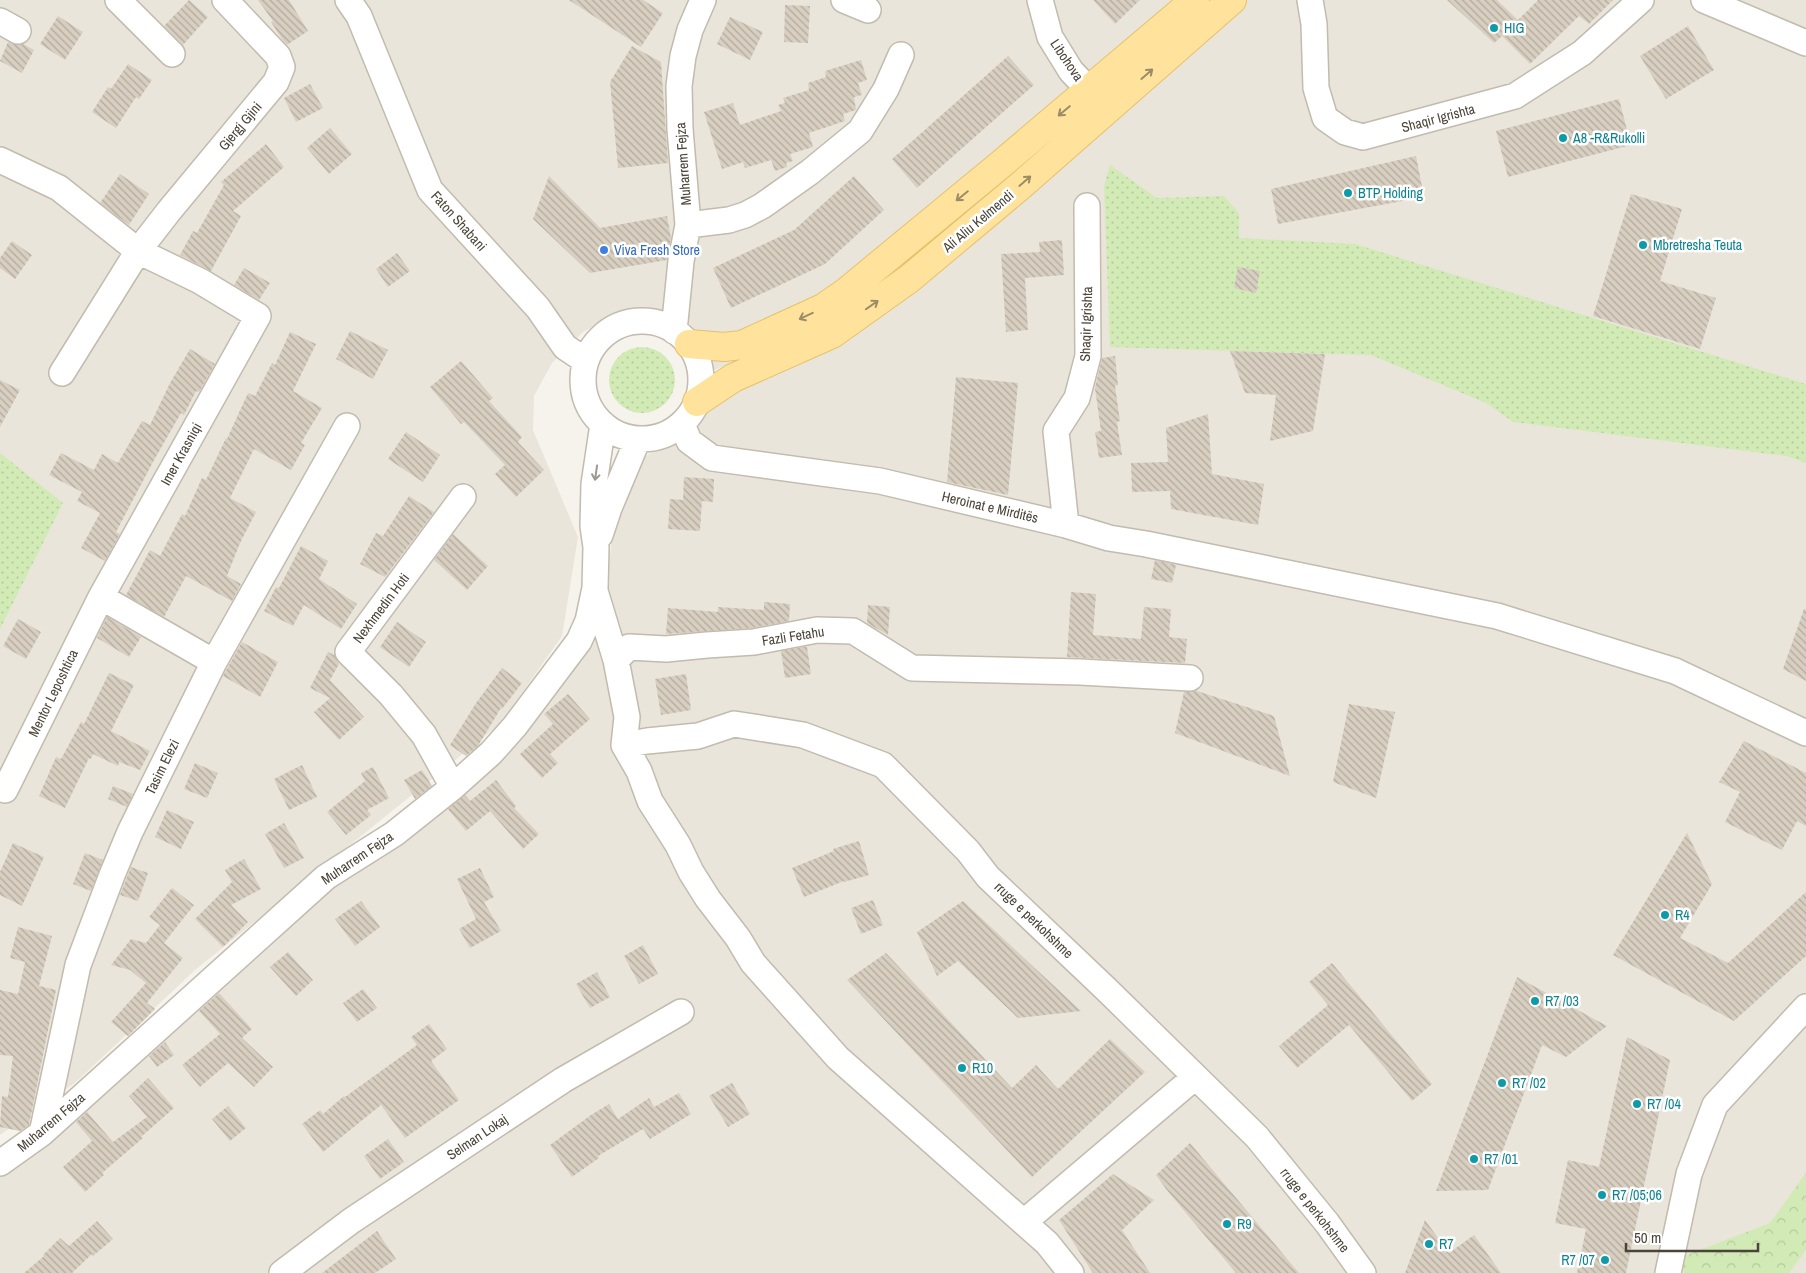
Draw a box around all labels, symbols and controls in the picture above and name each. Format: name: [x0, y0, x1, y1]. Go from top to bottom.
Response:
place label: HIG: [1504, 19, 1524, 37]
marker: HIG: [1488, 22, 1500, 34]
street label: Libohova: [1046, 35, 1088, 85]
one-way arrow: [1141, 69, 1154, 80]
street label: Gjergj Gjini: [214, 98, 266, 154]
street label: Shaqir Igrishta: [1399, 99, 1477, 136]
one-way arrow: [1058, 105, 1071, 116]
street label: Muharrem Fejza: [671, 121, 695, 206]
place label: A8 -R&Rukolli: [1572, 129, 1645, 147]
marker: A8 -R&Rukolli: [1557, 132, 1569, 144]
one-way arrow: [1019, 176, 1032, 187]
place label: BTP Holding: [1358, 184, 1424, 202]
street label: Ali Aliu Kelmendi: [938, 186, 1017, 257]
street label: Faton Shabani: [427, 187, 491, 255]
marker: BTP Holding: [1342, 187, 1354, 199]
one-way arrow: [956, 191, 969, 202]
place label: Mbretresha Teuta: [1653, 236, 1743, 254]
marker: Mbretresha Teuta: [1637, 239, 1649, 251]
place label: Viva Fresh Store: [614, 241, 700, 259]
marker: Viva Fresh Store: [598, 244, 610, 256]
street label: Shaqir Igrishta: [1076, 285, 1096, 362]
one-way arrow: [864, 300, 878, 310]
one-way arrow: [799, 312, 814, 321]
street label: Imer Krasniqi: [156, 419, 206, 489]
one-way arrow: [591, 464, 601, 480]
street label: Heroinat e Mirditës: [940, 487, 1040, 527]
street label: Nexhmedin Hoti: [349, 569, 413, 647]
street label: Fazli Fetahu: [761, 622, 825, 650]
street label: Mentor Leposhtica: [24, 646, 82, 740]
street label: Tasim Elezi: [141, 736, 183, 798]
street label: Muharrem Fejza: [318, 827, 397, 889]
street label: rruge e perkohshme: [991, 878, 1077, 962]
place label: R4: [1675, 906, 1690, 924]
marker: R4: [1659, 909, 1671, 921]
place label: R7 /03: [1545, 992, 1579, 1010]
marker: R7 /03: [1529, 995, 1541, 1007]
place label: R10: [972, 1059, 993, 1077]
marker: R10: [956, 1062, 968, 1074]
place label: R7 /02: [1512, 1074, 1546, 1092]
marker: R7 /02: [1496, 1077, 1508, 1089]
street label: Muharrem Fejza: [13, 1088, 89, 1156]
place label: R7 /04: [1647, 1095, 1681, 1113]
marker: R7 /04: [1631, 1098, 1643, 1110]
street label: Selman Lokaj: [443, 1110, 511, 1164]
place label: R7 /01: [1484, 1150, 1518, 1168]
marker: R7 /01: [1468, 1153, 1480, 1165]
street label: rruge e perkohshme: [1276, 1164, 1354, 1256]
place label: R7 /05;06: [1612, 1186, 1662, 1204]
marker: R7 /05;06: [1596, 1189, 1608, 1201]
place label: R9: [1237, 1215, 1252, 1233]
marker: R9: [1221, 1218, 1233, 1230]
scale bar: [1626, 1220, 1758, 1252]
text: 50 m: [1634, 1227, 1661, 1248]
place label: R7: [1439, 1235, 1454, 1253]
marker: R7: [1423, 1238, 1435, 1250]
place label: R7 /07: [1561, 1251, 1595, 1269]
marker: R7 /07: [1599, 1254, 1611, 1266]

